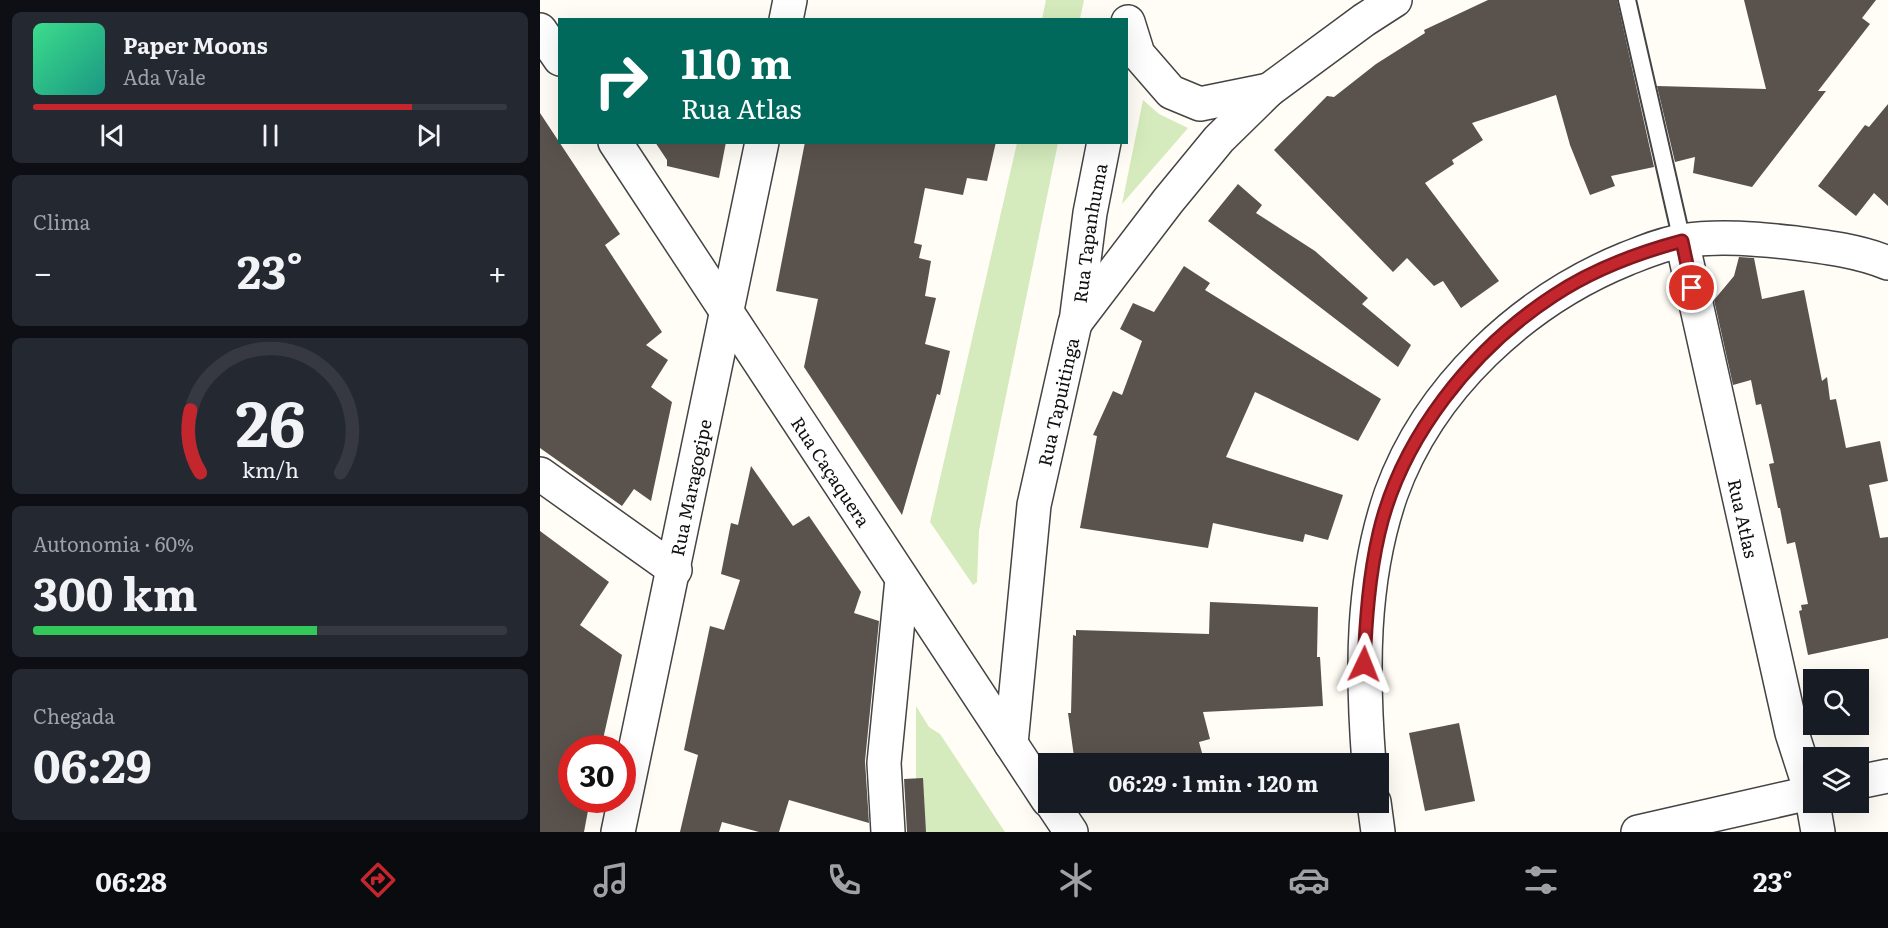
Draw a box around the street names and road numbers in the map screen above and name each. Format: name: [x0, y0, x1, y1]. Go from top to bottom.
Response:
street label: Rua Tapanhuma: [1065, 160, 1113, 304]
street label: Rua Tapuitinga: [1030, 334, 1085, 469]
street label: Rua Caçaquera: [785, 411, 878, 532]
street label: Rua Maragogipe: [662, 417, 717, 558]
street label: Rua Atlas: [1722, 476, 1766, 560]

